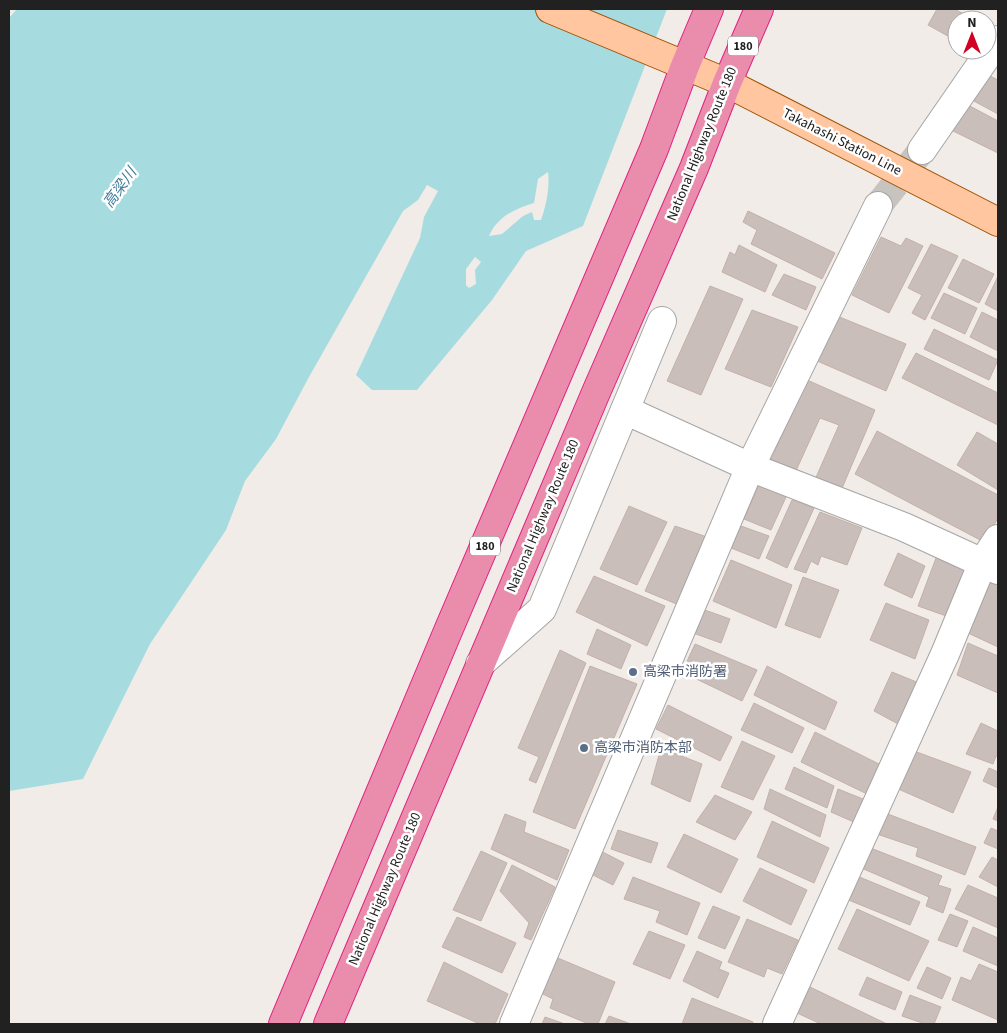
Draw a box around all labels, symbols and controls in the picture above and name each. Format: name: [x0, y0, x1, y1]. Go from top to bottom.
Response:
north arrow: [947, 10, 997, 60]
text: N: [967, 13, 977, 33]
road number: 180: [728, 36, 758, 56]
street label: National Highway Route 180: [662, 64, 742, 224]
street label: Takahashi Station Line: [779, 103, 905, 181]
water label: 高梁川: [98, 162, 143, 212]
street label: National Highway Route 180: [502, 436, 584, 596]
road number: 180: [470, 536, 500, 556]
place label: 高梁市消防署: [643, 662, 727, 682]
marker: 高梁市消防署: [627, 666, 639, 678]
place label: 高梁市消防本部: [594, 738, 692, 758]
marker: 高梁市消防本部: [578, 742, 590, 754]
street label: National Highway Route 180: [344, 809, 426, 969]

